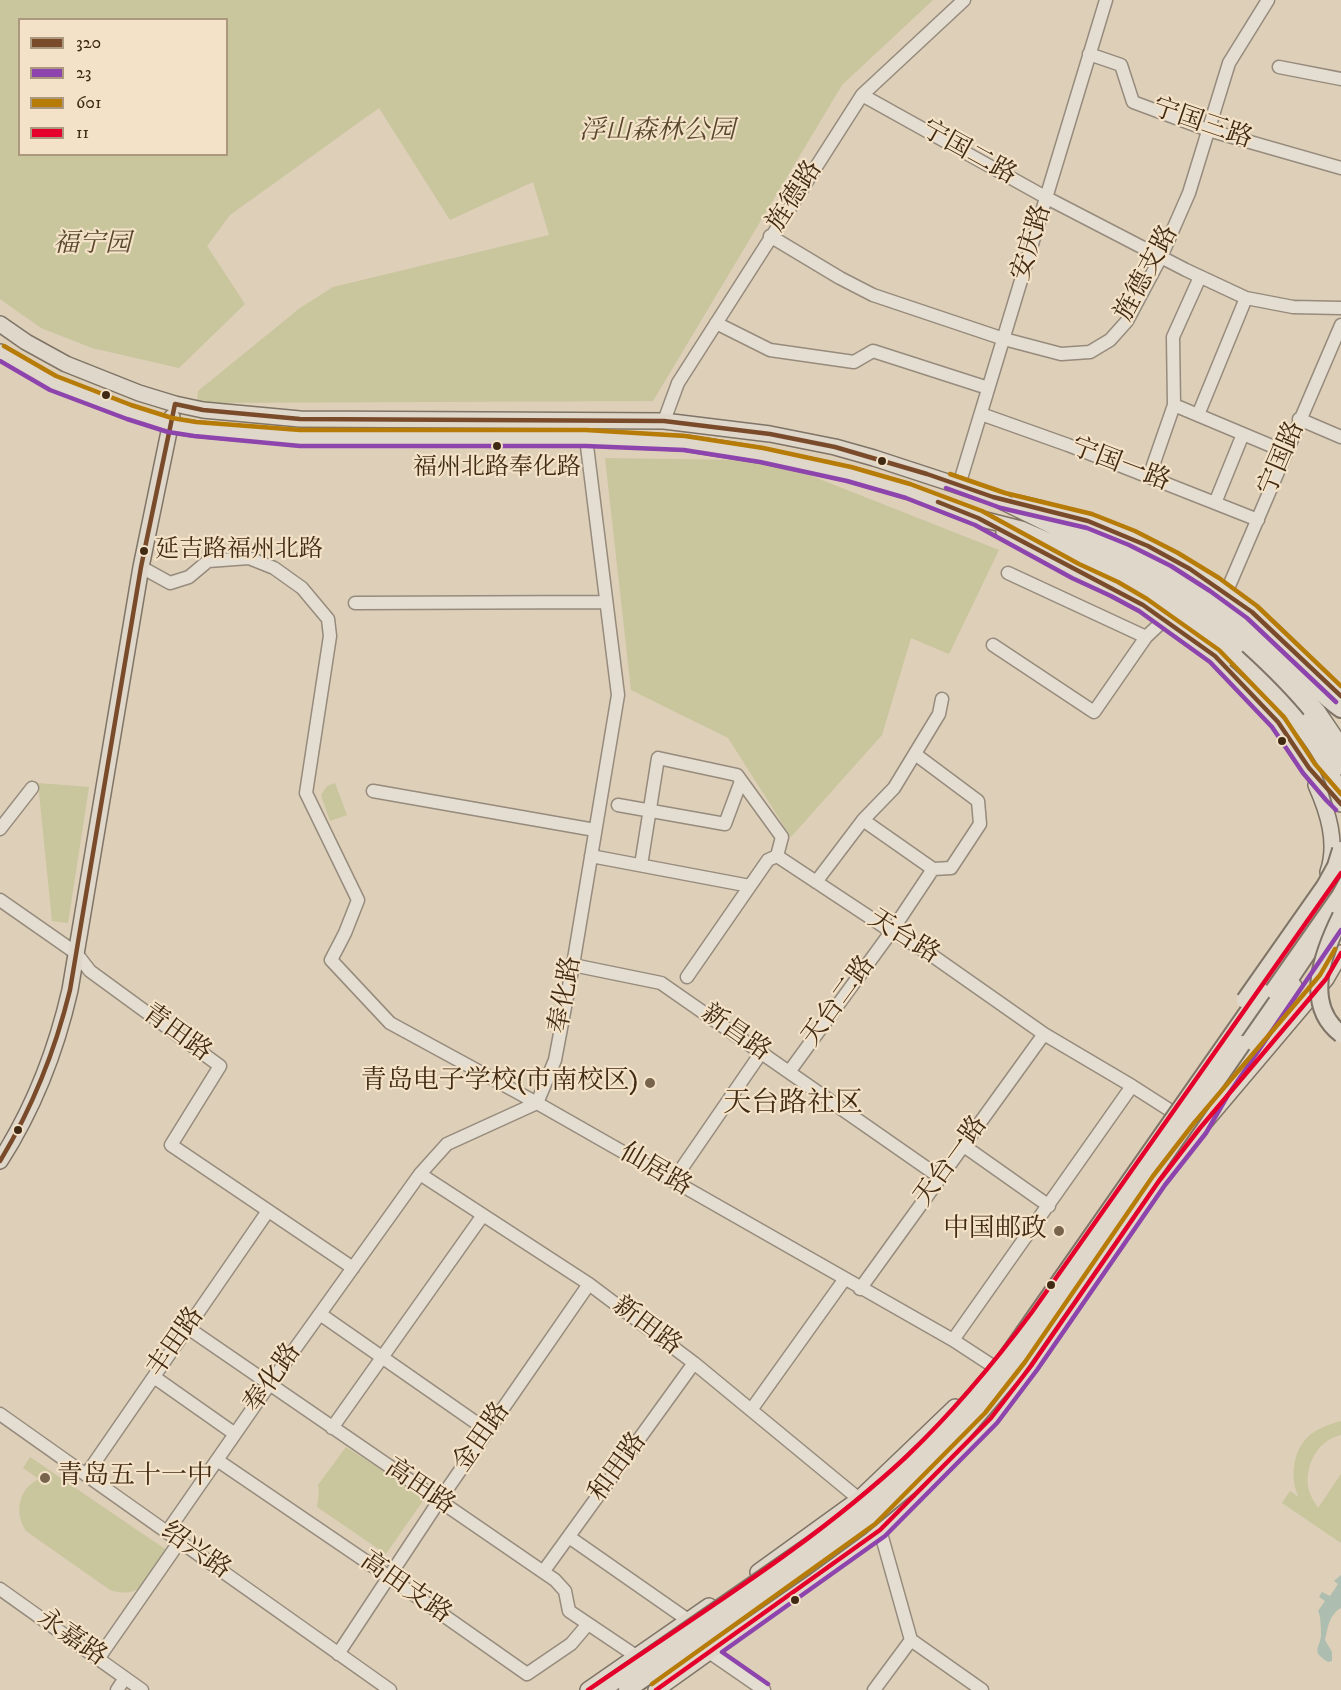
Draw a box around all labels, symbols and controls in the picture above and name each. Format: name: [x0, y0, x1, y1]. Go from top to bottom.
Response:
legend: [18, 18, 228, 156]
text: 320: [76, 32, 101, 54]
text: 23: [76, 62, 92, 84]
text: 601: [76, 92, 102, 114]
street label: 宁国三路: [1148, 93, 1256, 157]
street label: 宁国二路: [915, 115, 1021, 193]
park label: 浮山森林公园: [579, 117, 735, 149]
text: 11: [76, 122, 89, 144]
street label: 旌德路: [762, 156, 830, 238]
street label: 安庆路: [1007, 201, 1059, 285]
street label: 旌德支路: [1110, 221, 1186, 327]
park label: 福宁园: [53, 230, 131, 262]
unlabelled marker: [100, 389, 112, 401]
street label: 宁国路: [1253, 417, 1313, 501]
street label: 宁国一路: [1066, 433, 1174, 499]
marker: 福州北路奉化路: [491, 440, 503, 452]
place label: 福州北路奉化路: [413, 455, 581, 483]
unlabelled marker: [876, 455, 888, 467]
place label: 延吉路福州北路: [155, 537, 323, 565]
marker: 延吉路福州北路: [138, 545, 150, 557]
unlabelled marker: [1276, 735, 1288, 747]
street label: 天台路: [862, 904, 944, 972]
street label: 天台二路: [797, 951, 883, 1053]
street label: 奉化路: [545, 954, 589, 1036]
street label: 青田路: [135, 998, 217, 1070]
street label: 新昌路: [694, 999, 776, 1069]
place label: 青岛电子学校(市南校区): [361, 1067, 638, 1099]
marker: 青岛电子学校(市南校区): [643, 1076, 657, 1090]
district label: 天台路社区: [723, 1088, 863, 1122]
street label: 天台一路: [909, 1111, 995, 1213]
unlabelled marker: [12, 1124, 24, 1136]
street label: 仙居路: [613, 1138, 697, 1204]
place label: 中国邮政: [943, 1215, 1047, 1247]
marker: 中国邮政: [1052, 1224, 1066, 1238]
unlabelled marker: [1045, 1279, 1057, 1291]
street label: 新田路: [605, 1291, 687, 1363]
street label: 丰田路: [142, 1302, 212, 1384]
street label: 奉化路: [239, 1338, 309, 1420]
street label: 金田路: [448, 1397, 518, 1479]
street label: 和田路: [583, 1427, 655, 1509]
street label: 高田路: [378, 1453, 460, 1523]
place label: 青岛五十一中: [57, 1462, 213, 1494]
marker: 青岛五十一中: [38, 1471, 52, 1485]
street label: 绍兴路: [154, 1517, 236, 1587]
street label: 高田支路: [353, 1546, 457, 1632]
unlabelled marker: [789, 1594, 801, 1606]
street label: 永嘉路: [30, 1604, 112, 1674]

